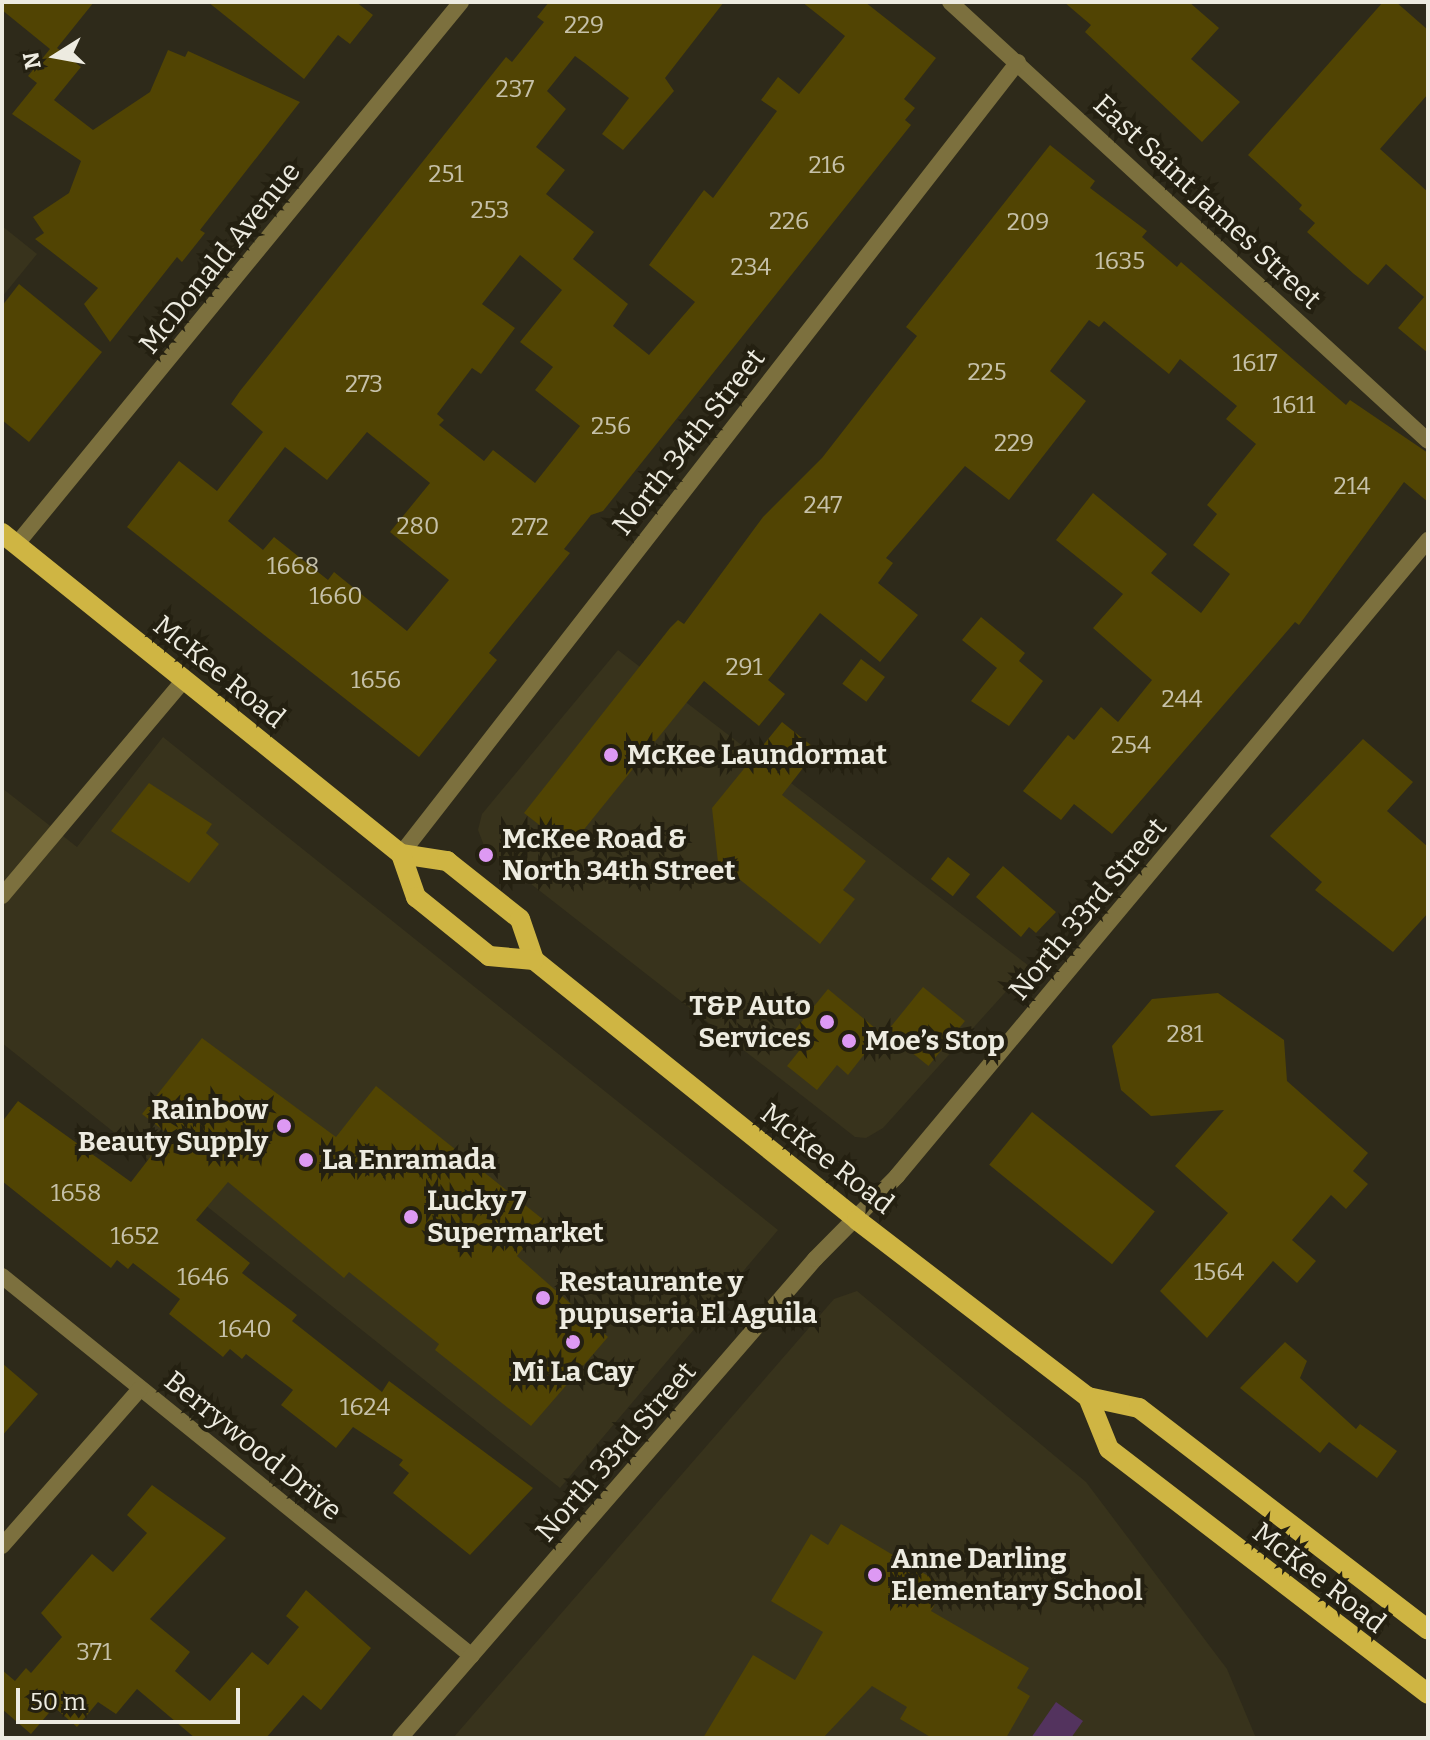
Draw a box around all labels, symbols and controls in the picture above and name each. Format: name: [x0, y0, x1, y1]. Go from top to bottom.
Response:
house number: 229: [564, 12, 604, 40]
north arrow: [16, 16, 96, 96]
text: N: [17, 50, 47, 72]
house number: 237: [496, 76, 534, 104]
street label: East Saint James Street: [1086, 88, 1328, 316]
house number: 216: [809, 152, 845, 180]
street label: McDonald Avenue: [132, 155, 308, 361]
house number: 251: [428, 161, 464, 189]
house number: 253: [471, 197, 509, 225]
house number: 226: [769, 208, 809, 236]
house number: 209: [1007, 209, 1049, 237]
house number: 1635: [1095, 248, 1145, 276]
house number: 234: [731, 254, 771, 282]
street label: North 34th Street: [606, 342, 772, 542]
house number: 1617: [1232, 350, 1278, 378]
house number: 225: [968, 359, 1006, 387]
house number: 273: [345, 371, 383, 399]
house number: 1611: [1272, 392, 1316, 420]
house number: 256: [591, 413, 631, 441]
house number: 229: [994, 430, 1034, 458]
house number: 214: [1334, 473, 1370, 501]
house number: 247: [804, 492, 842, 520]
house number: 280: [397, 513, 439, 541]
house number: 272: [511, 514, 549, 542]
house number: 1668: [267, 553, 319, 581]
house number: 1660: [309, 583, 363, 611]
street label: McKee Road: [146, 609, 292, 735]
house number: 291: [726, 654, 762, 682]
house number: 1656: [351, 667, 401, 695]
house number: 244: [1161, 686, 1203, 714]
house number: 254: [1111, 732, 1151, 760]
place label: McKee Laundormat: [627, 738, 887, 772]
marker: McKee Laundormat: [602, 746, 620, 764]
street label: North 33rd Street: [1002, 811, 1174, 1007]
place label: McKee Road & North 34th Street: [502, 822, 735, 888]
marker: McKee Road & North 34th Street: [477, 846, 495, 864]
place label: T&P Auto Services: [689, 989, 811, 1055]
marker: T&P Auto Services: [818, 1013, 836, 1031]
house number: 281: [1166, 1021, 1204, 1049]
place label: Moe’s Stop: [865, 1024, 1005, 1058]
marker: Moe’s Stop: [840, 1032, 858, 1050]
place label: Rainbow Beauty Supply: [78, 1093, 268, 1159]
street label: McKee Road: [754, 1097, 900, 1221]
marker: Rainbow Beauty Supply: [275, 1117, 293, 1135]
place label: La Enramada: [322, 1143, 496, 1177]
marker: La Enramada: [297, 1151, 315, 1169]
house number: 1658: [51, 1180, 101, 1208]
place label: Lucky 7 Supermarket: [427, 1184, 604, 1250]
marker: Lucky 7 Supermarket: [402, 1208, 420, 1226]
house number: 1652: [111, 1223, 159, 1251]
house number: 1564: [1194, 1259, 1244, 1287]
house number: 1646: [177, 1264, 229, 1292]
place label: Restaurante y pupuseria El Aguila: [559, 1265, 817, 1331]
marker: Restaurante y pupuseria El Aguila: [534, 1289, 552, 1307]
house number: 1640: [218, 1316, 272, 1344]
marker: Mi La Cay: [564, 1333, 582, 1351]
place label: Mi La Cay: [512, 1355, 634, 1389]
street label: North 33rd Street: [529, 1355, 703, 1549]
street label: Berrywood Drive: [158, 1364, 348, 1528]
house number: 1624: [340, 1394, 390, 1422]
street label: McKee Road: [1246, 1516, 1392, 1640]
place label: Anne Darling Elementary School: [891, 1542, 1143, 1608]
marker: Anne Darling Elementary School: [866, 1566, 884, 1584]
house number: 371: [76, 1639, 112, 1667]
scale bar: [20, 1672, 244, 1722]
text: 50 m: [30, 1688, 86, 1716]

